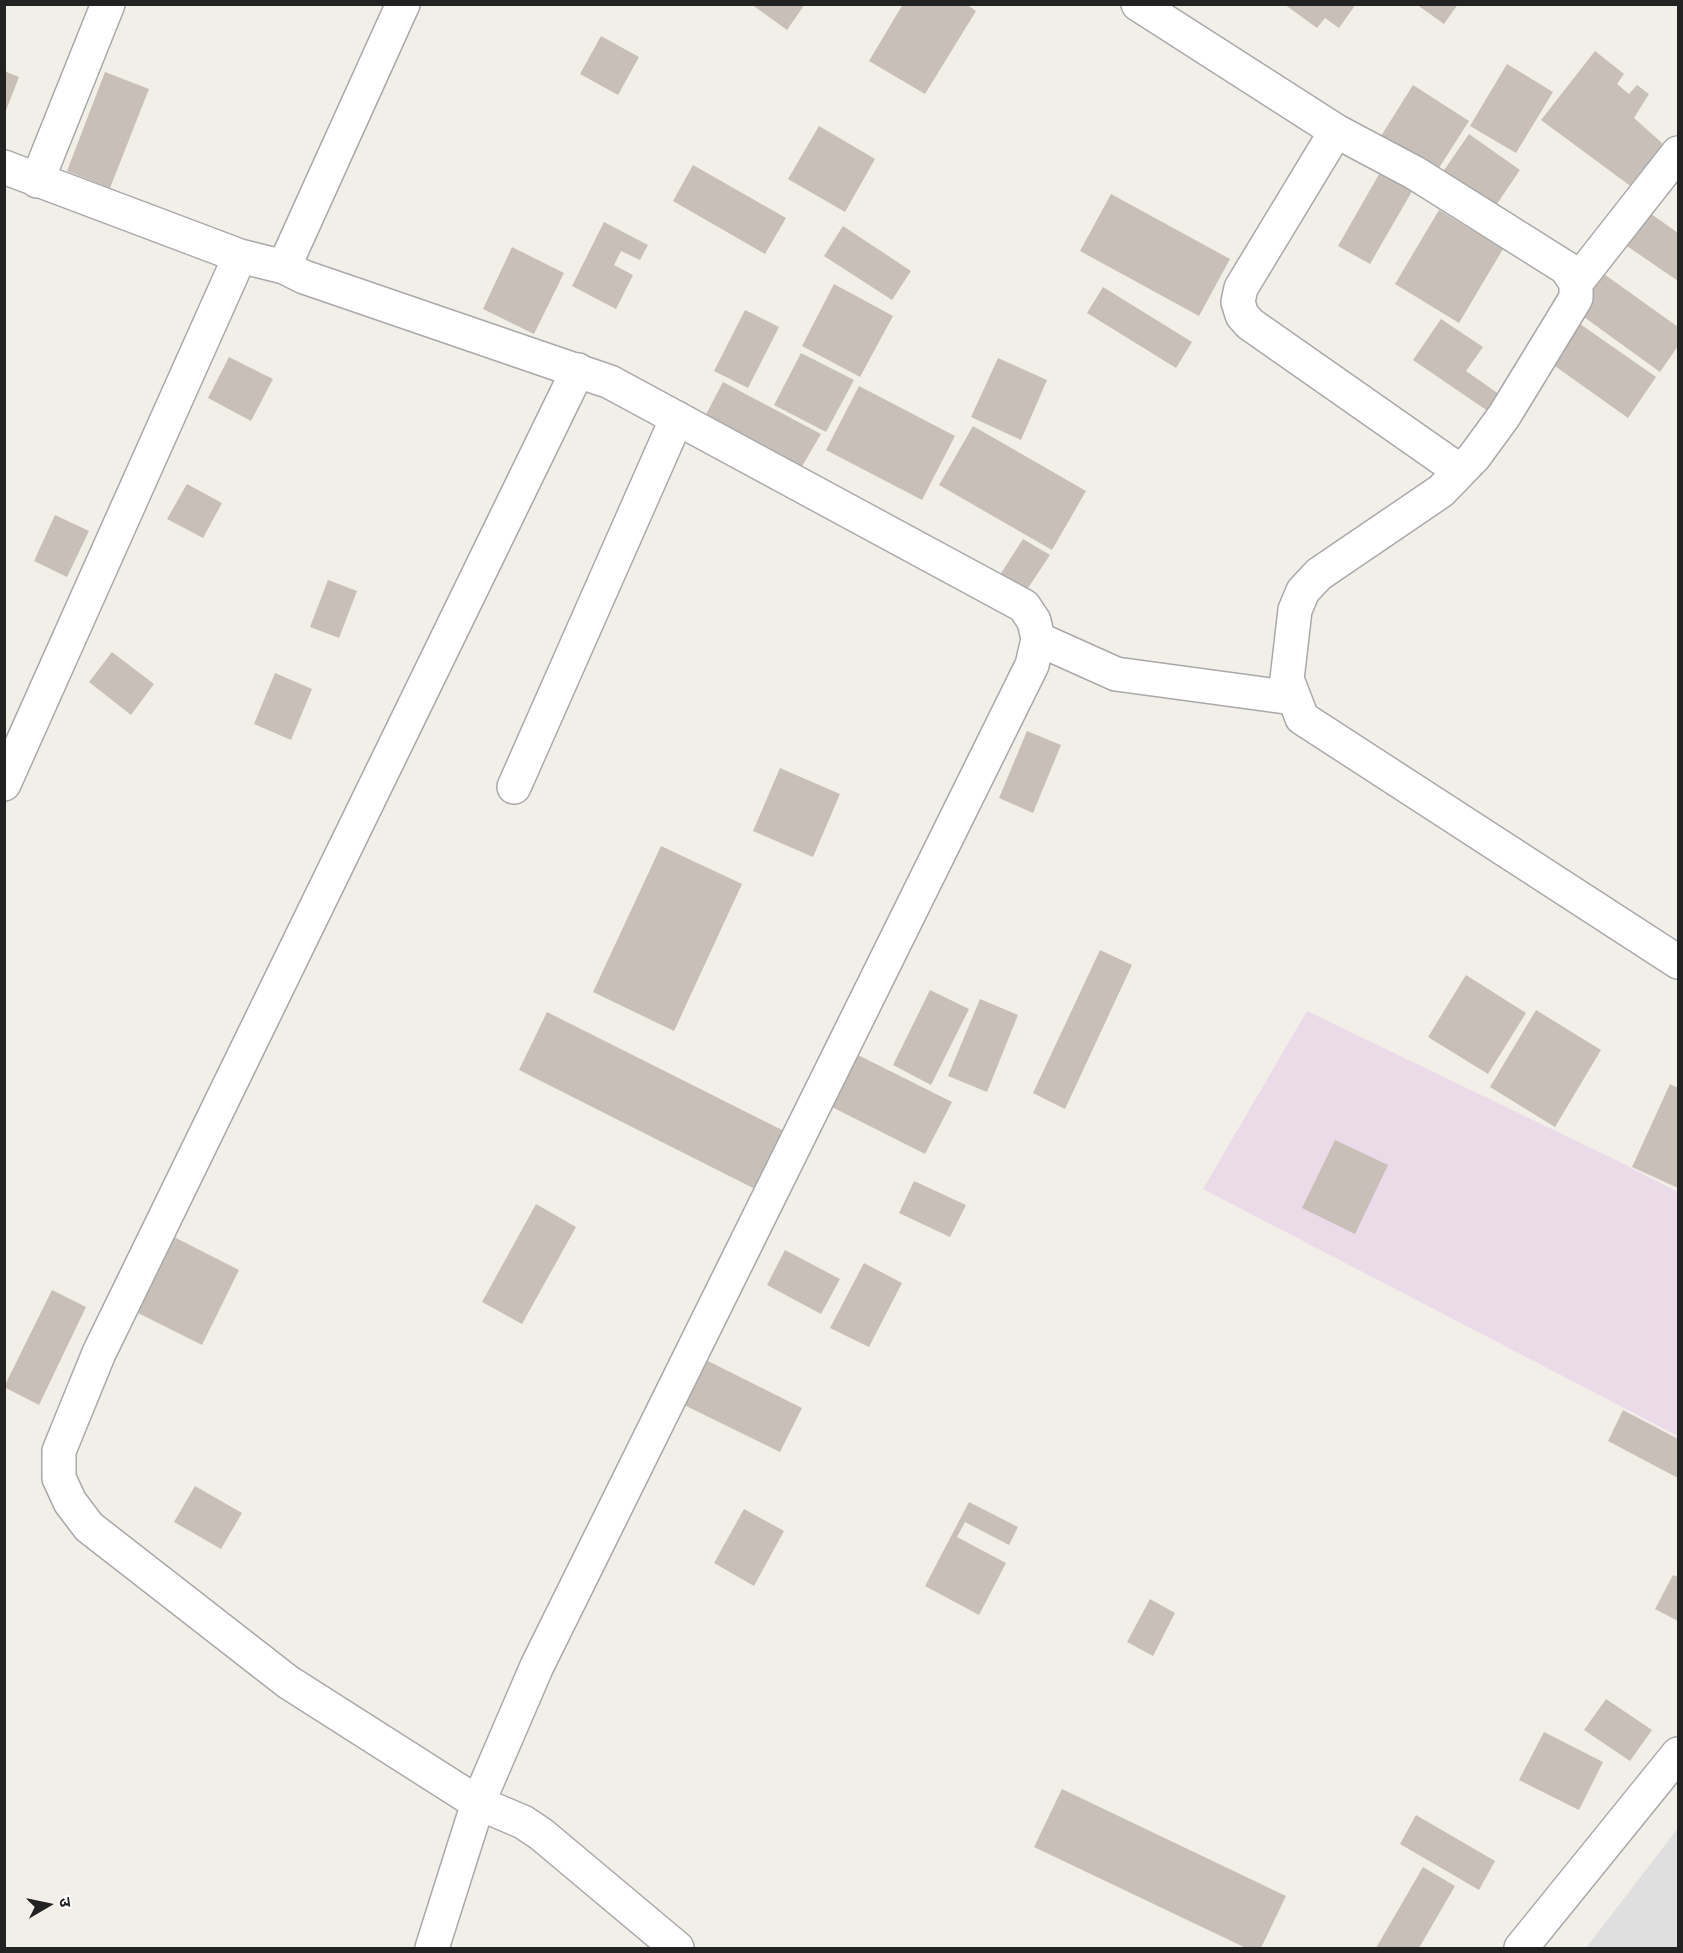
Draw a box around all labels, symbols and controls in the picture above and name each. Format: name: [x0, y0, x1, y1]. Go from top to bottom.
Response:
north arrow: [18, 1875, 78, 1935]
text: उ: [54, 1896, 77, 1909]

